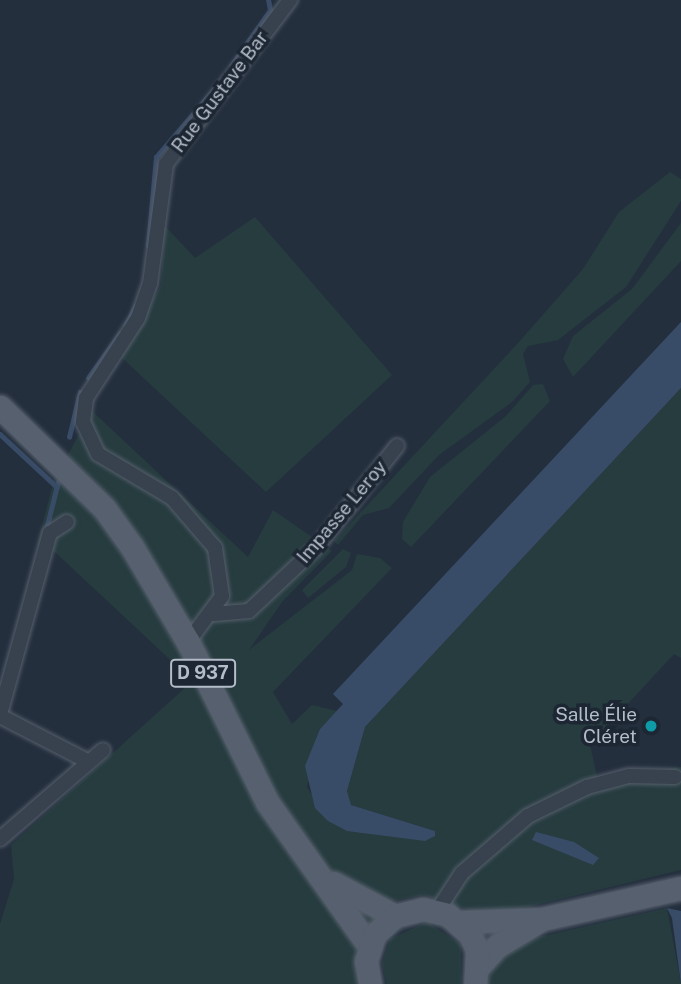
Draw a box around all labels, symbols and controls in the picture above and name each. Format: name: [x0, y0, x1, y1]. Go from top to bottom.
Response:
street label: Rue Gustave Bar: [167, 27, 273, 157]
street label: Impasse Leroy: [292, 456, 392, 568]
road number: D 937: [170, 658, 236, 688]
place label: Salle Élie Cléret: [555, 704, 637, 748]
marker: Salle Élie Cléret: [643, 718, 659, 734]

